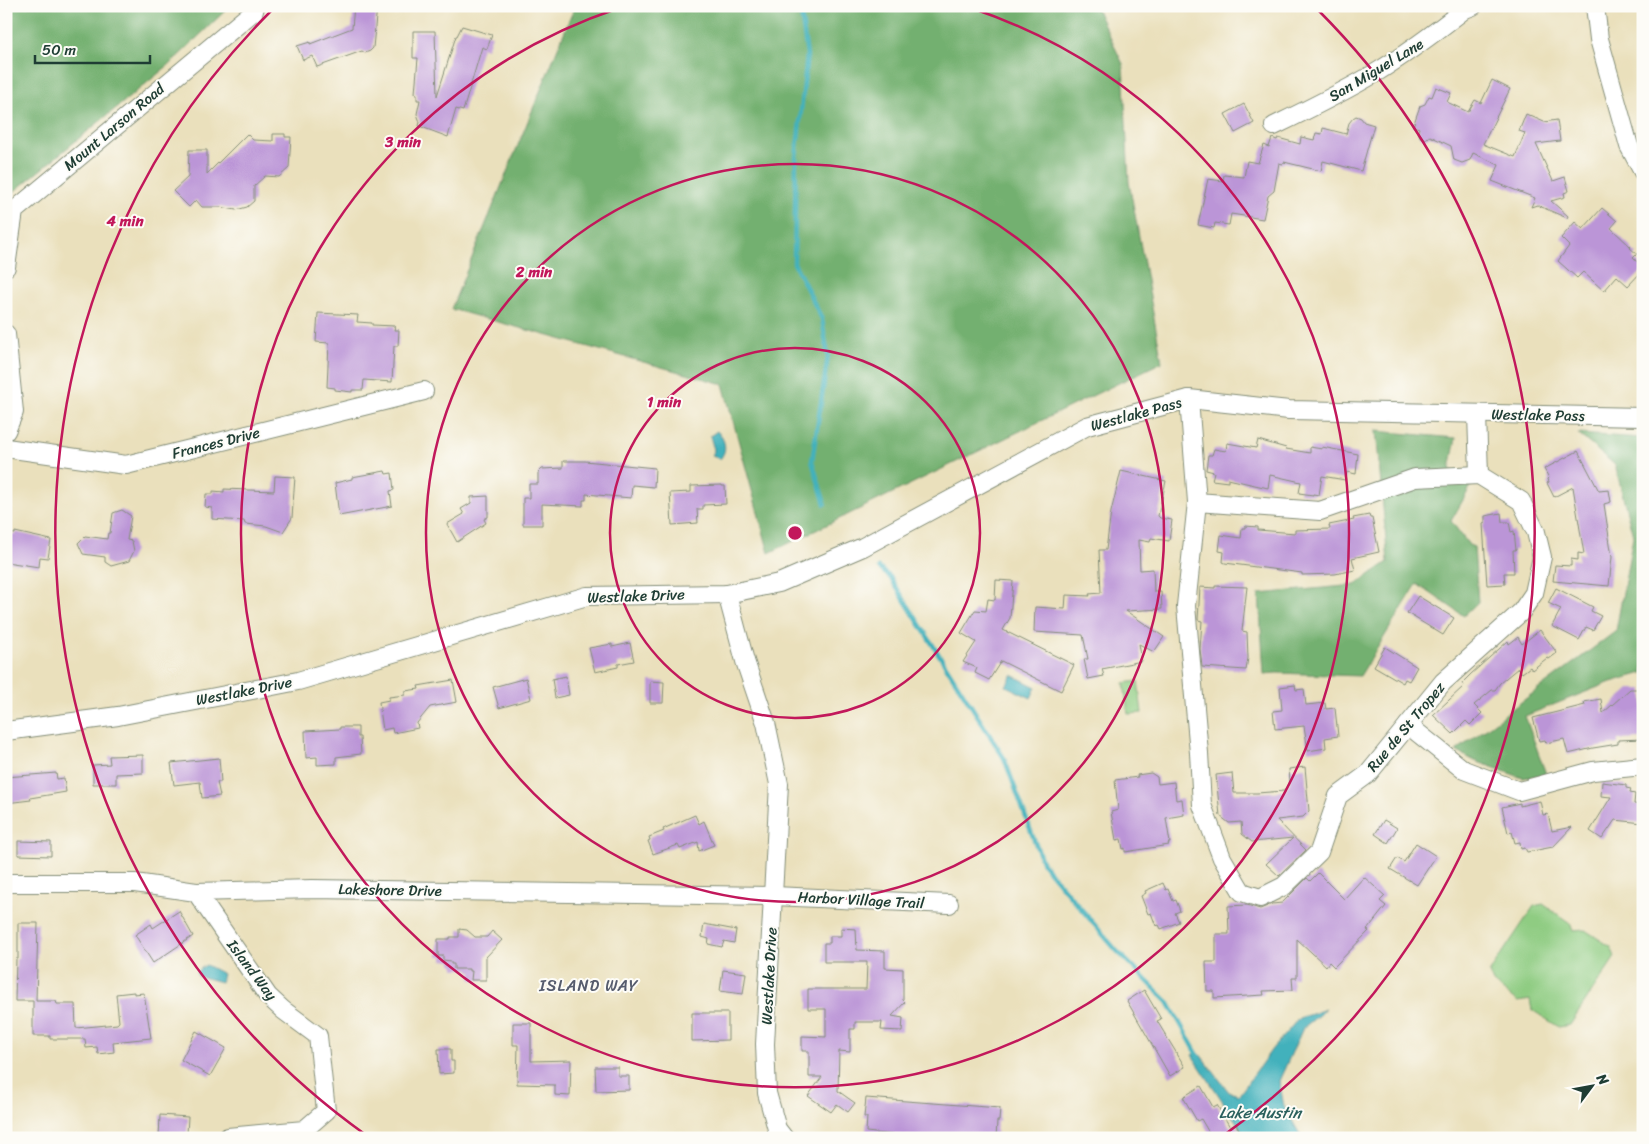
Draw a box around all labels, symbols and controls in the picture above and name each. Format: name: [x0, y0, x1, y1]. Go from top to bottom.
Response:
street label: San Miguel Lane: [1323, 31, 1429, 109]
scale bar: [35, 32, 150, 64]
text: 50 m: [42, 37, 77, 63]
street label: Mount Larson Road: [57, 76, 171, 177]
text: 3 min: [384, 129, 422, 155]
text: 4 min: [105, 208, 144, 234]
text: 2 min: [515, 259, 553, 285]
text: 1 min: [647, 389, 682, 415]
street label: Westlake Pass: [1088, 389, 1185, 439]
street label: Westlake Pass: [1491, 401, 1586, 429]
street label: Frances Drive: [169, 419, 263, 466]
centre of rings: [786, 524, 804, 542]
street label: Westlake Drive: [587, 581, 686, 611]
street label: Westlake Drive: [194, 669, 295, 713]
street label: Rue de St Tropez: [1360, 675, 1452, 778]
street label: Lakeshore Drive: [338, 876, 442, 904]
street label: Harbor Village Trail: [797, 884, 926, 916]
street label: Westlake Drive: [753, 926, 785, 1025]
street label: Island Way: [220, 933, 284, 1007]
district label: ISLAND WAY: [538, 971, 639, 1000]
north arrow: [1566, 1062, 1616, 1112]
text: N: [1589, 1068, 1616, 1090]
water label: Lake Austin: [1219, 1098, 1303, 1127]

